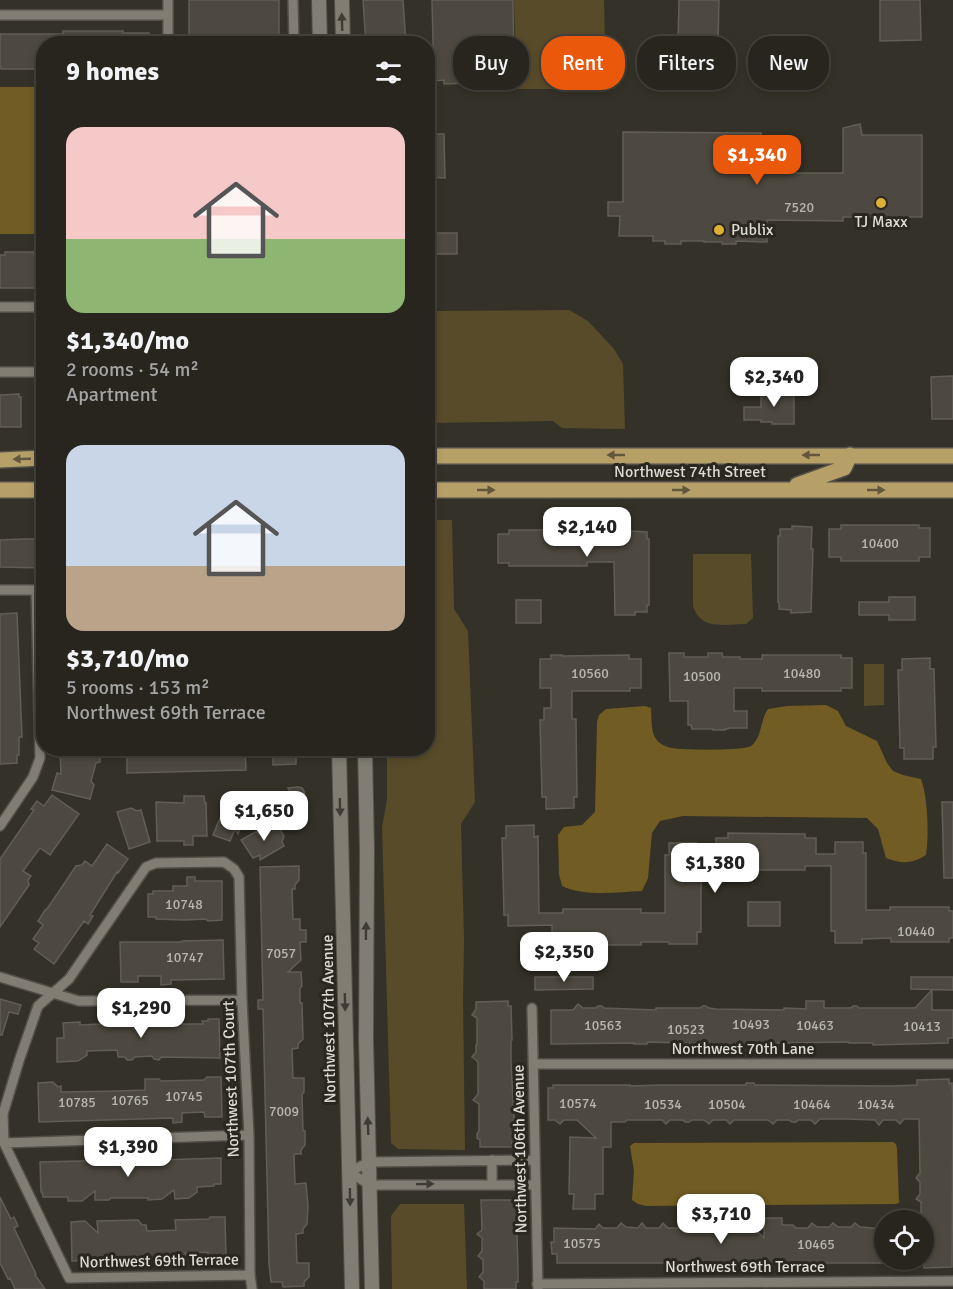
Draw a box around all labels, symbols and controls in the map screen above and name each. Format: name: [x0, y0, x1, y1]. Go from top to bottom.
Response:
one-way arrow: [338, 12, 347, 31]
chip: Buy: [453, 36, 529, 90]
chip: Rent: [541, 36, 625, 90]
chip: Filters: [637, 36, 736, 90]
chip: New: [748, 36, 829, 90]
text: 9 homes: [66, 56, 159, 88]
icon: filters: [372, 56, 405, 89]
pin: $1,340: [708, 135, 806, 186]
text: $1,340: [727, 142, 787, 167]
icon: home: [182, 166, 290, 274]
marker: TJ Maxx: [874, 196, 888, 210]
house number: 7520: [784, 199, 814, 216]
place label: TJ Maxx: [854, 212, 908, 232]
place label: Publix: [731, 220, 774, 240]
marker: Publix: [712, 223, 726, 237]
text: $1,340/mo: [66, 325, 189, 357]
text: 2 rooms · 54 m²: [66, 357, 199, 382]
pin: $2,340: [725, 357, 823, 408]
text: $2,340: [744, 364, 804, 389]
text: Apartment: [66, 382, 158, 407]
one-way arrow: [606, 450, 625, 460]
one-way arrow: [801, 450, 820, 460]
one-way arrow: [12, 454, 31, 464]
street label: Northwest 74th Street: [614, 462, 766, 482]
icon: home: [182, 484, 290, 592]
one-way arrow: [476, 485, 495, 495]
one-way arrow: [671, 485, 690, 495]
one-way arrow: [866, 485, 885, 495]
pin: $2,140: [538, 507, 636, 558]
text: $2,140: [557, 514, 617, 539]
house number: 10400: [861, 535, 899, 552]
text: $3,710/mo: [66, 643, 189, 675]
house number: 10560: [571, 665, 609, 682]
house number: 10480: [783, 665, 821, 682]
house number: 10500: [683, 668, 721, 685]
text: 5 rooms · 153 m²: [66, 675, 210, 700]
text: Northwest 69th Terrace: [66, 700, 266, 725]
pin: $1,650: [215, 791, 313, 842]
one-way arrow: [336, 797, 345, 816]
text: $1,650: [234, 798, 294, 823]
pin: $1,380: [666, 843, 764, 894]
text: $1,380: [685, 850, 745, 875]
house number: 10748: [165, 896, 203, 913]
one-way arrow: [361, 921, 371, 940]
house number: 10440: [897, 923, 935, 940]
pin: $2,350: [515, 932, 613, 983]
street label: Northwest 107th Avenue: [318, 934, 340, 1104]
text: $2,350: [534, 939, 594, 964]
house number: 7057: [266, 945, 296, 962]
house number: 10747: [166, 949, 204, 966]
pin: $1,290: [92, 988, 190, 1039]
one-way arrow: [340, 992, 350, 1011]
text: $1,290: [111, 995, 171, 1020]
street label: Northwest 107th Court: [218, 1000, 244, 1158]
house number: 10493: [732, 1016, 770, 1033]
house number: 10563: [584, 1017, 622, 1034]
house number: 10463: [796, 1017, 834, 1034]
house number: 10413: [903, 1018, 941, 1035]
house number: 10523: [667, 1021, 705, 1038]
street label: Northwest 70th Lane: [671, 1039, 815, 1059]
street label: Northwest 106th Avenue: [509, 1064, 531, 1234]
house number: 10745: [165, 1088, 203, 1105]
house number: 10765: [111, 1092, 149, 1109]
house number: 10785: [58, 1094, 96, 1111]
house number: 10574: [559, 1095, 597, 1112]
house number: 10534: [644, 1096, 682, 1113]
house number: 10504: [708, 1096, 746, 1113]
house number: 10464: [793, 1096, 831, 1113]
house number: 10434: [857, 1096, 895, 1113]
house number: 7009: [269, 1103, 299, 1120]
one-way arrow: [363, 1116, 373, 1135]
pin: $1,390: [79, 1127, 177, 1178]
text: $1,390: [98, 1134, 158, 1159]
one-way arrow: [416, 1179, 435, 1189]
one-way arrow: [345, 1187, 355, 1206]
pin: $3,710: [672, 1194, 770, 1245]
text: $3,710: [691, 1201, 751, 1226]
map controls: [874, 1210, 934, 1270]
button: locate: [874, 1210, 934, 1270]
house number: 10575: [563, 1235, 601, 1252]
house number: 10465: [797, 1236, 835, 1253]
street label: Northwest 69th Terrace: [79, 1250, 239, 1272]
street label: Northwest 69th Terrace: [665, 1257, 825, 1277]

